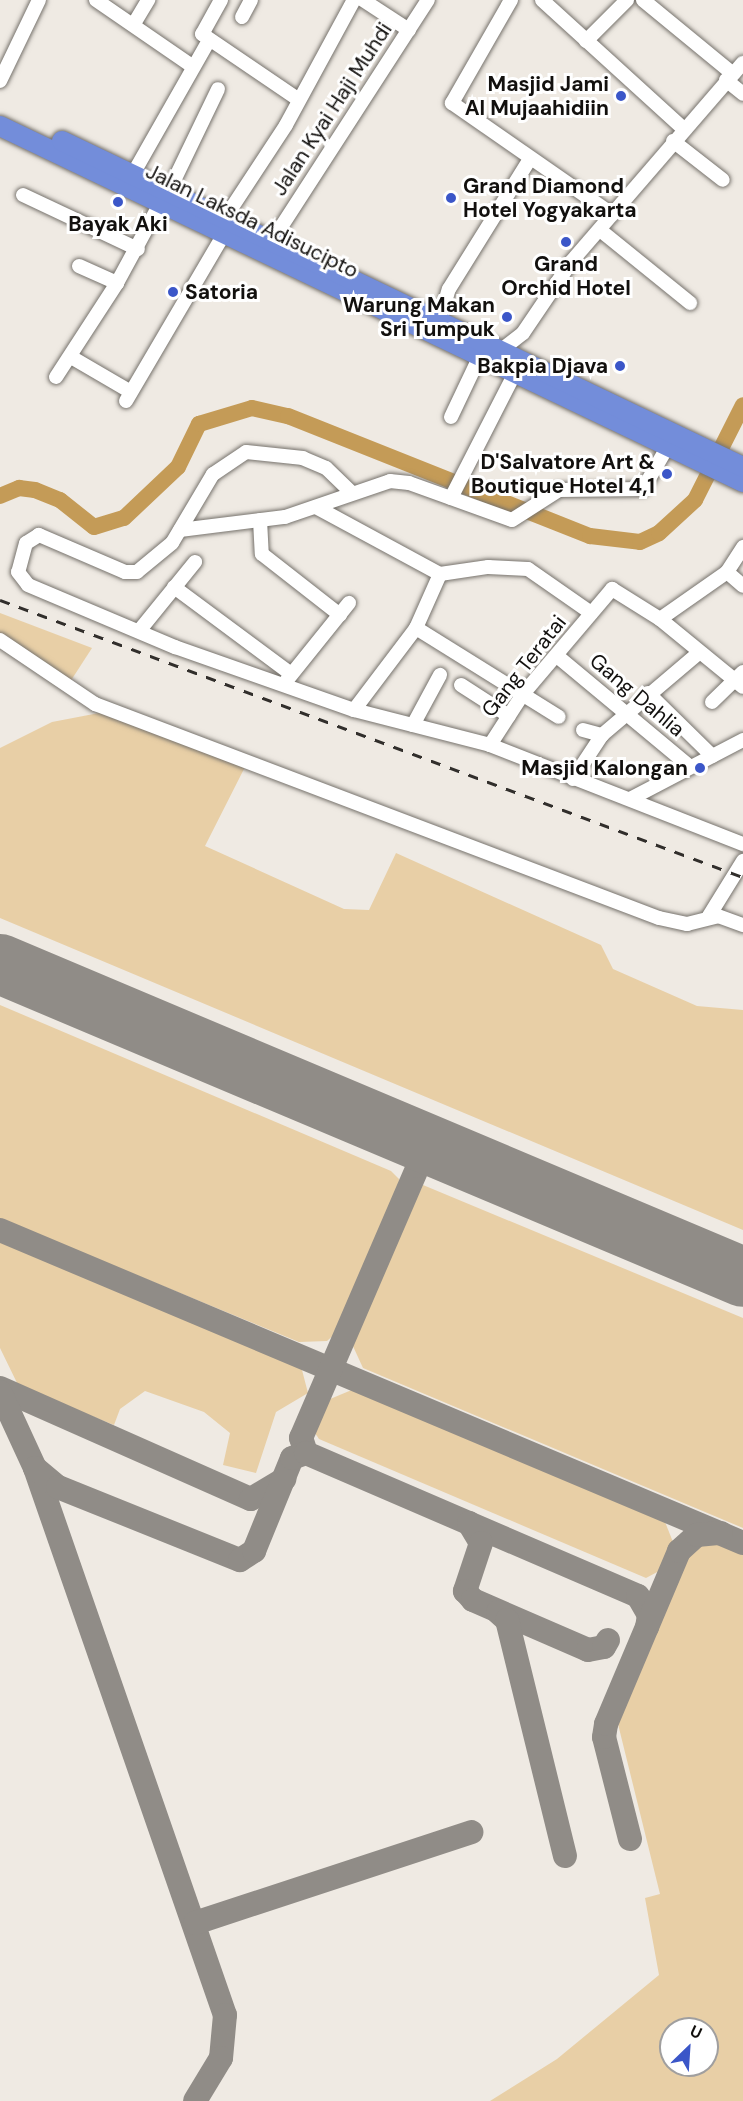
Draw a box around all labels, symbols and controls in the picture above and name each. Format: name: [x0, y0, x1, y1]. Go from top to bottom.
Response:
street label: Jalan Kyai Haji Muhdi: [267, 18, 397, 200]
place label: Masjid Jami Al Mujaahidiin: [465, 71, 609, 121]
marker: Masjid Jami Al Mujaahidiin: [614, 89, 628, 103]
street label: Jalan Laksda Adisucipto: [142, 159, 362, 283]
place label: Grand Diamond Hotel Yogyakarta: [463, 173, 637, 223]
marker: Grand Diamond Hotel Yogyakarta: [444, 191, 458, 205]
marker: Bayak Aki: [111, 195, 125, 209]
place label: Bayak Aki: [68, 211, 168, 237]
marker: Grand Orchid Hotel: [559, 235, 573, 249]
place label: Grand Orchid Hotel: [501, 251, 631, 301]
place label: Satoria: [185, 279, 258, 305]
marker: Satoria: [166, 285, 180, 299]
place label: Warung Makan Sri Tumpuk: [343, 292, 495, 342]
marker: Warung Makan Sri Tumpuk: [500, 310, 514, 324]
place label: Bakpia Djava: [477, 353, 608, 379]
marker: Bakpia Djava: [613, 359, 627, 373]
place label: D'Salvatore Art & Boutique Hotel 4,1: [471, 449, 655, 499]
marker: D'Salvatore Art & Boutique Hotel 4,1: [660, 467, 674, 481]
street label: Gang Teratai: [476, 610, 572, 722]
street label: Gang Dahlia: [585, 648, 689, 742]
place label: Masjid Kalongan: [521, 755, 688, 781]
marker: Masjid Kalongan: [693, 761, 707, 775]
north arrow: [659, 2017, 719, 2077]
text: U: [687, 2020, 705, 2044]

